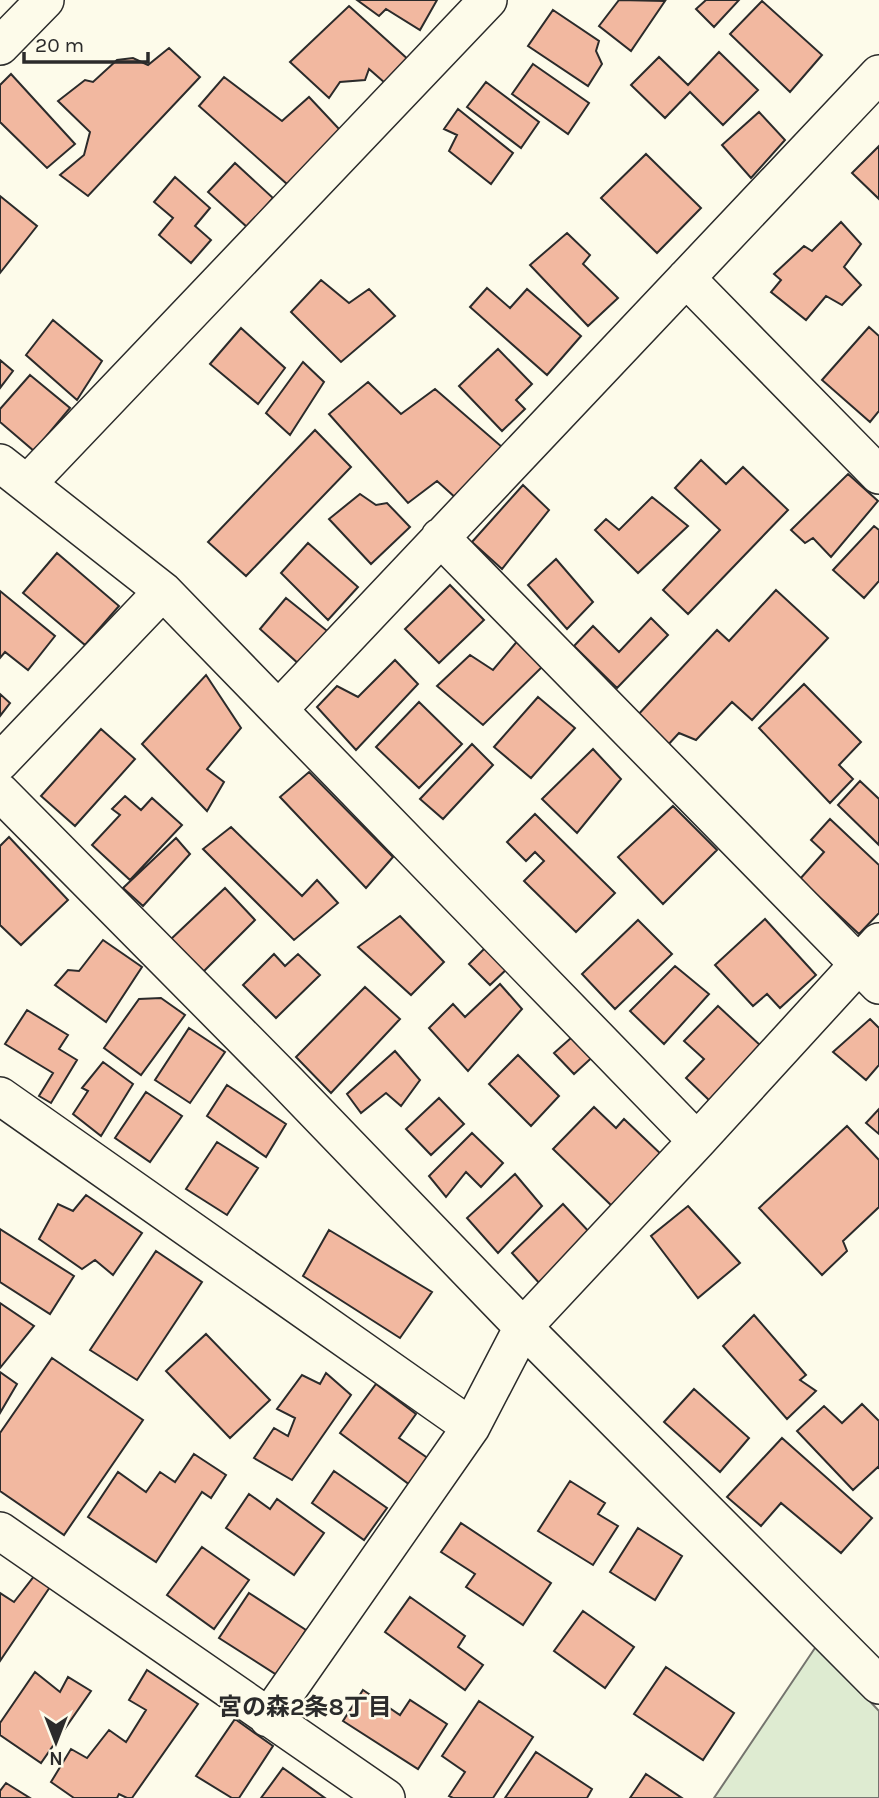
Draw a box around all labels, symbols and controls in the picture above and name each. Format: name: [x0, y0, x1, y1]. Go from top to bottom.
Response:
scale bar: [24, 21, 149, 65]
text: 20 m: [35, 33, 84, 57]
district label: 宮の森2条8丁目: [218, 1693, 392, 1721]
north arrow: [21, 1707, 91, 1777]
text: N: [49, 1747, 63, 1769]

